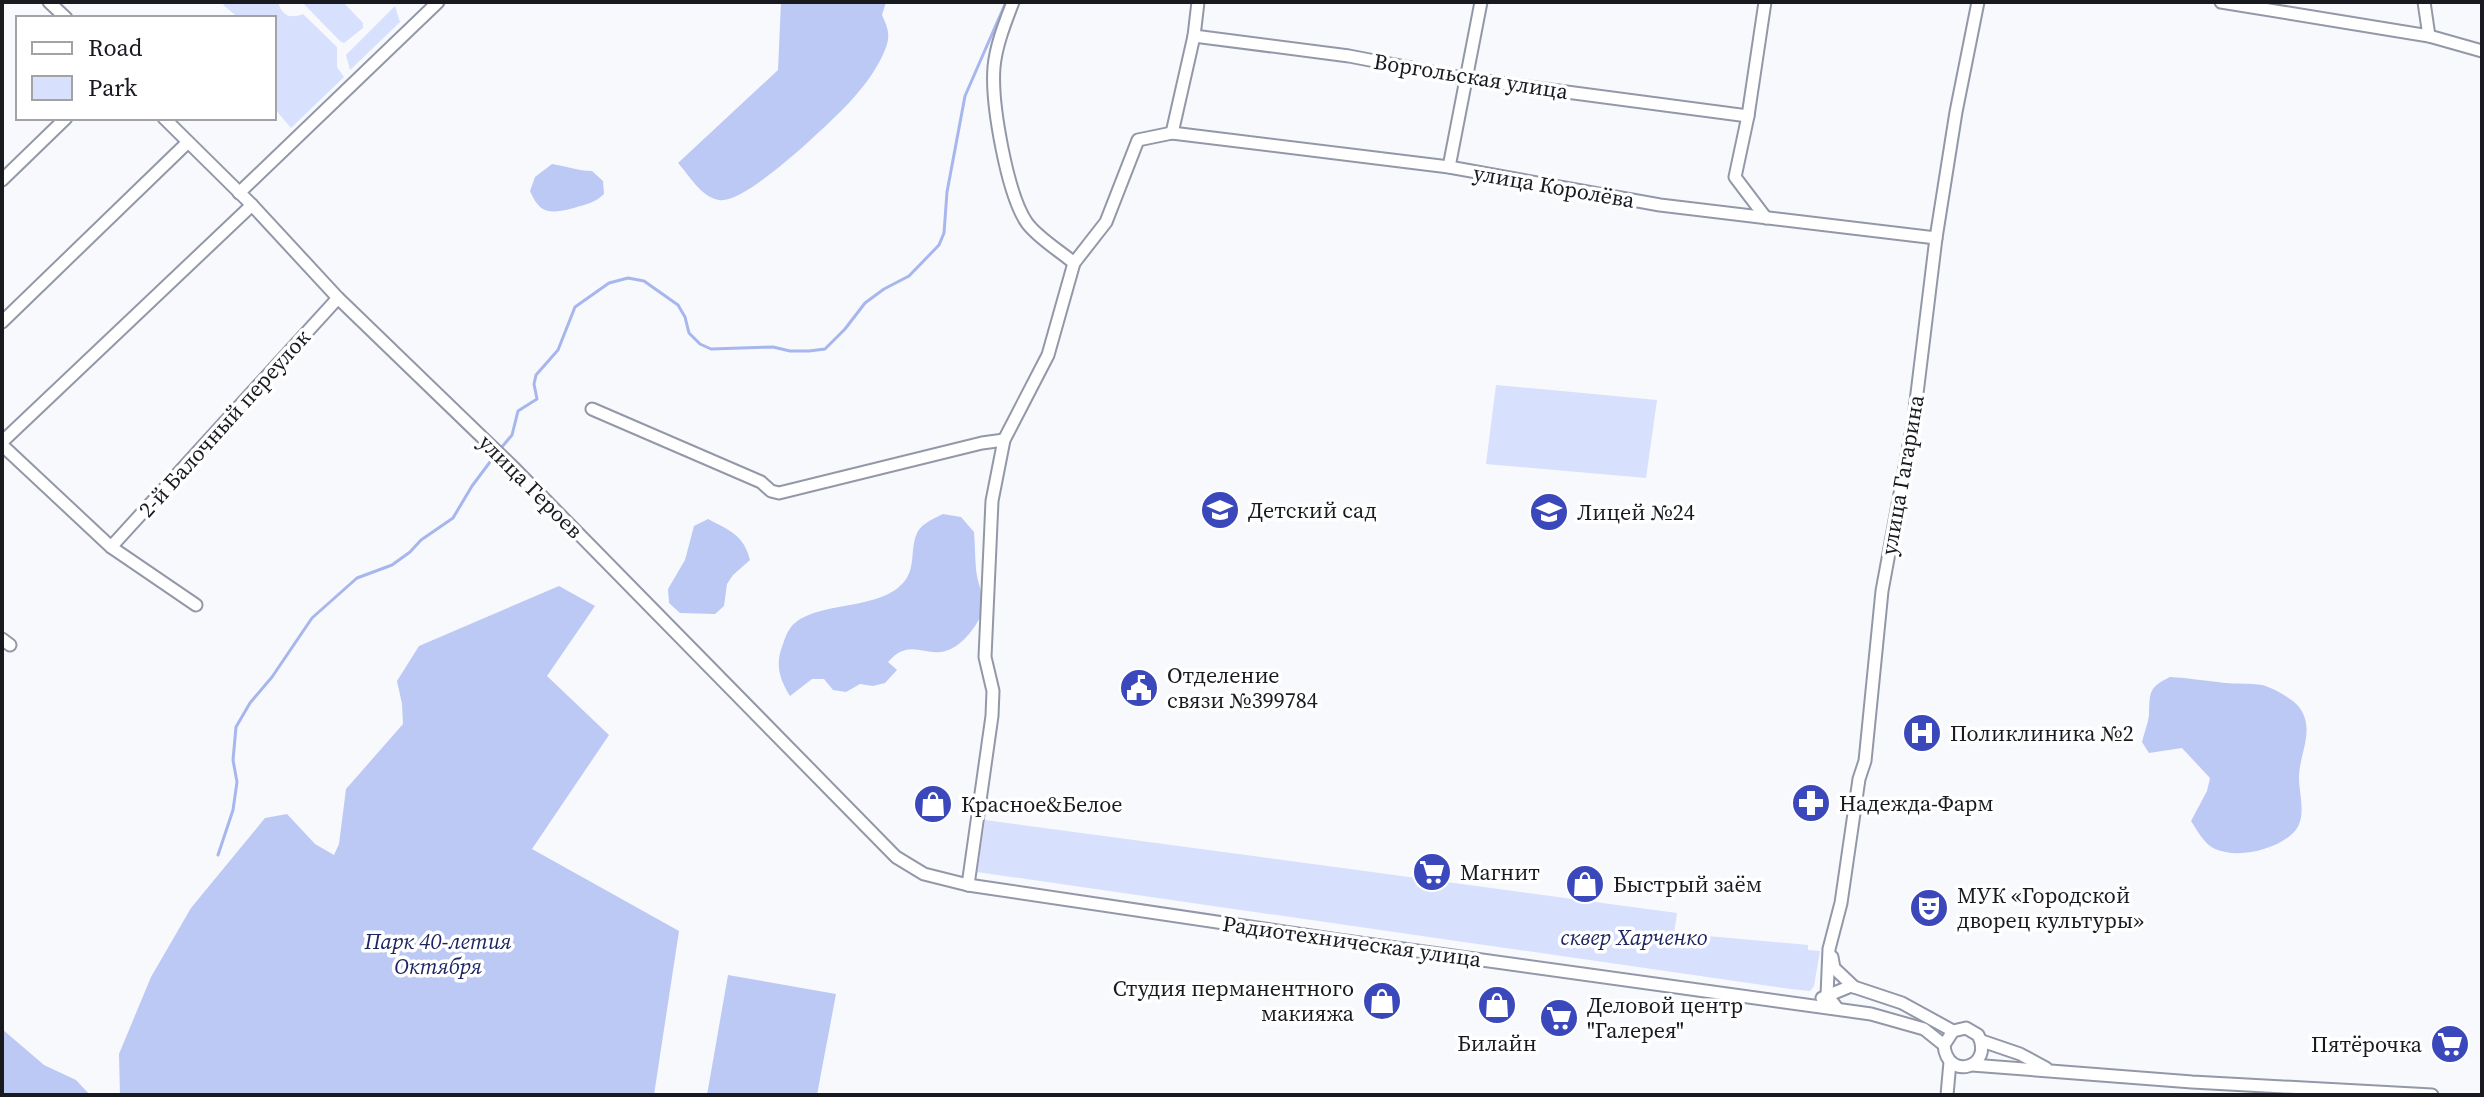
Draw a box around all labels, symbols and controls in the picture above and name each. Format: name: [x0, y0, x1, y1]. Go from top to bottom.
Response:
legend: [16, 16, 276, 120]
text: Road: [88, 31, 143, 64]
street label: Воргольская улица: [1372, 46, 1571, 106]
text: Park: [88, 71, 138, 104]
street label: улица Королёва: [1471, 157, 1638, 215]
street label: 2-й Балочный переулок: [131, 322, 317, 524]
street label: улица Гагарина: [1873, 392, 1931, 558]
street label: улица Героев: [472, 427, 590, 545]
school or university icon: Детский сад: [1199, 489, 1241, 531]
school or university icon: Лицей №24: [1528, 491, 1570, 533]
place label: Детский сад: [1248, 495, 1377, 525]
place label: Лицей №24: [1577, 497, 1695, 527]
place label: Отделение связи №399784: [1167, 660, 1318, 715]
public building icon: Отделение связи №399784: [1118, 667, 1160, 709]
hospital icon: Поликлиника №2: [1901, 712, 1943, 754]
place label: Поликлиника №2: [1950, 718, 2134, 748]
pharmacy icon: Надежда-Фарм: [1790, 782, 1832, 824]
shop icon: Красное&Белое: [912, 783, 954, 825]
place label: Надежда-Фарм: [1839, 788, 1994, 818]
place label: Красное&Белое: [961, 789, 1122, 819]
supermarket icon: Магнит: [1411, 851, 1453, 893]
place label: Магнит: [1460, 857, 1540, 887]
shop icon: Быстрый заём: [1564, 863, 1606, 905]
place label: Быстрый заём: [1613, 869, 1762, 899]
place label: МУК «Городской дворец культуры»: [1957, 880, 2144, 935]
theatre icon: МУК «Городской дворец культуры»: [1908, 887, 1950, 929]
street label: Радиотехническая улица: [1221, 908, 1484, 974]
park label: сквер Харченко: [1561, 922, 1708, 952]
park label: Парк 40-летия Октября: [364, 926, 511, 981]
place label: Студия перманентного макияжа: [1113, 973, 1355, 1028]
shop icon: Студия перманентного макияжа: [1361, 980, 1403, 1022]
shop icon: Билайн: [1476, 984, 1518, 1026]
place label: Деловой центр "Галерея": [1587, 990, 1743, 1045]
supermarket icon: Деловой центр "Галерея": [1538, 997, 1580, 1039]
supermarket icon: Пятёрочка: [2429, 1023, 2471, 1065]
place label: Билайн: [1457, 1028, 1537, 1058]
place label: Пятёрочка: [2311, 1029, 2423, 1059]

